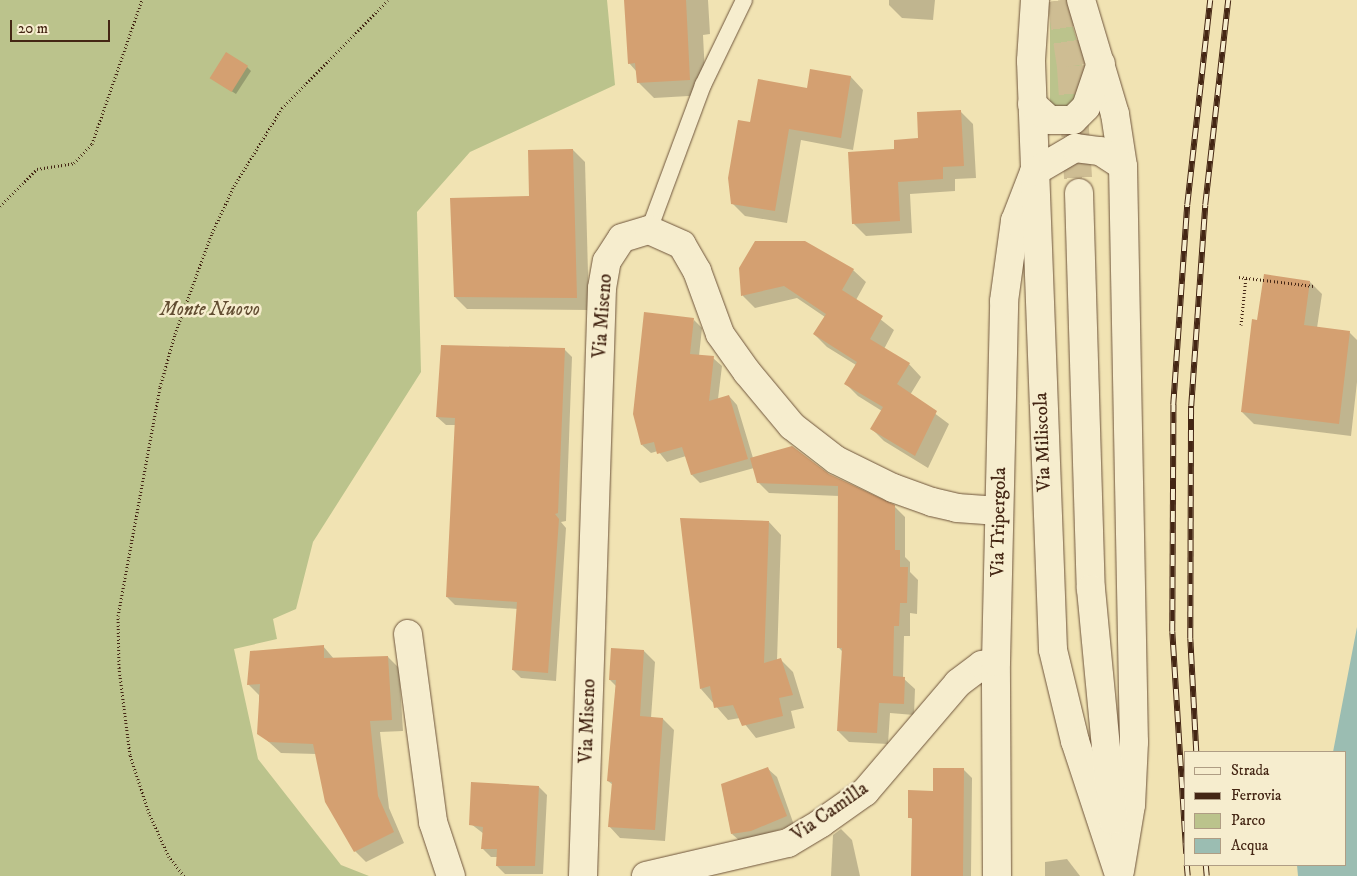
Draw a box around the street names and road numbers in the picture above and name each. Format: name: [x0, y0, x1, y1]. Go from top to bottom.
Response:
street label: Via Miseno: [589, 273, 617, 359]
street label: Via Miliscola: [1030, 392, 1056, 492]
street label: Via Tripergola: [987, 467, 1011, 577]
street label: Via Miseno: [575, 678, 601, 764]
street label: Via Camilla: [787, 777, 873, 847]

